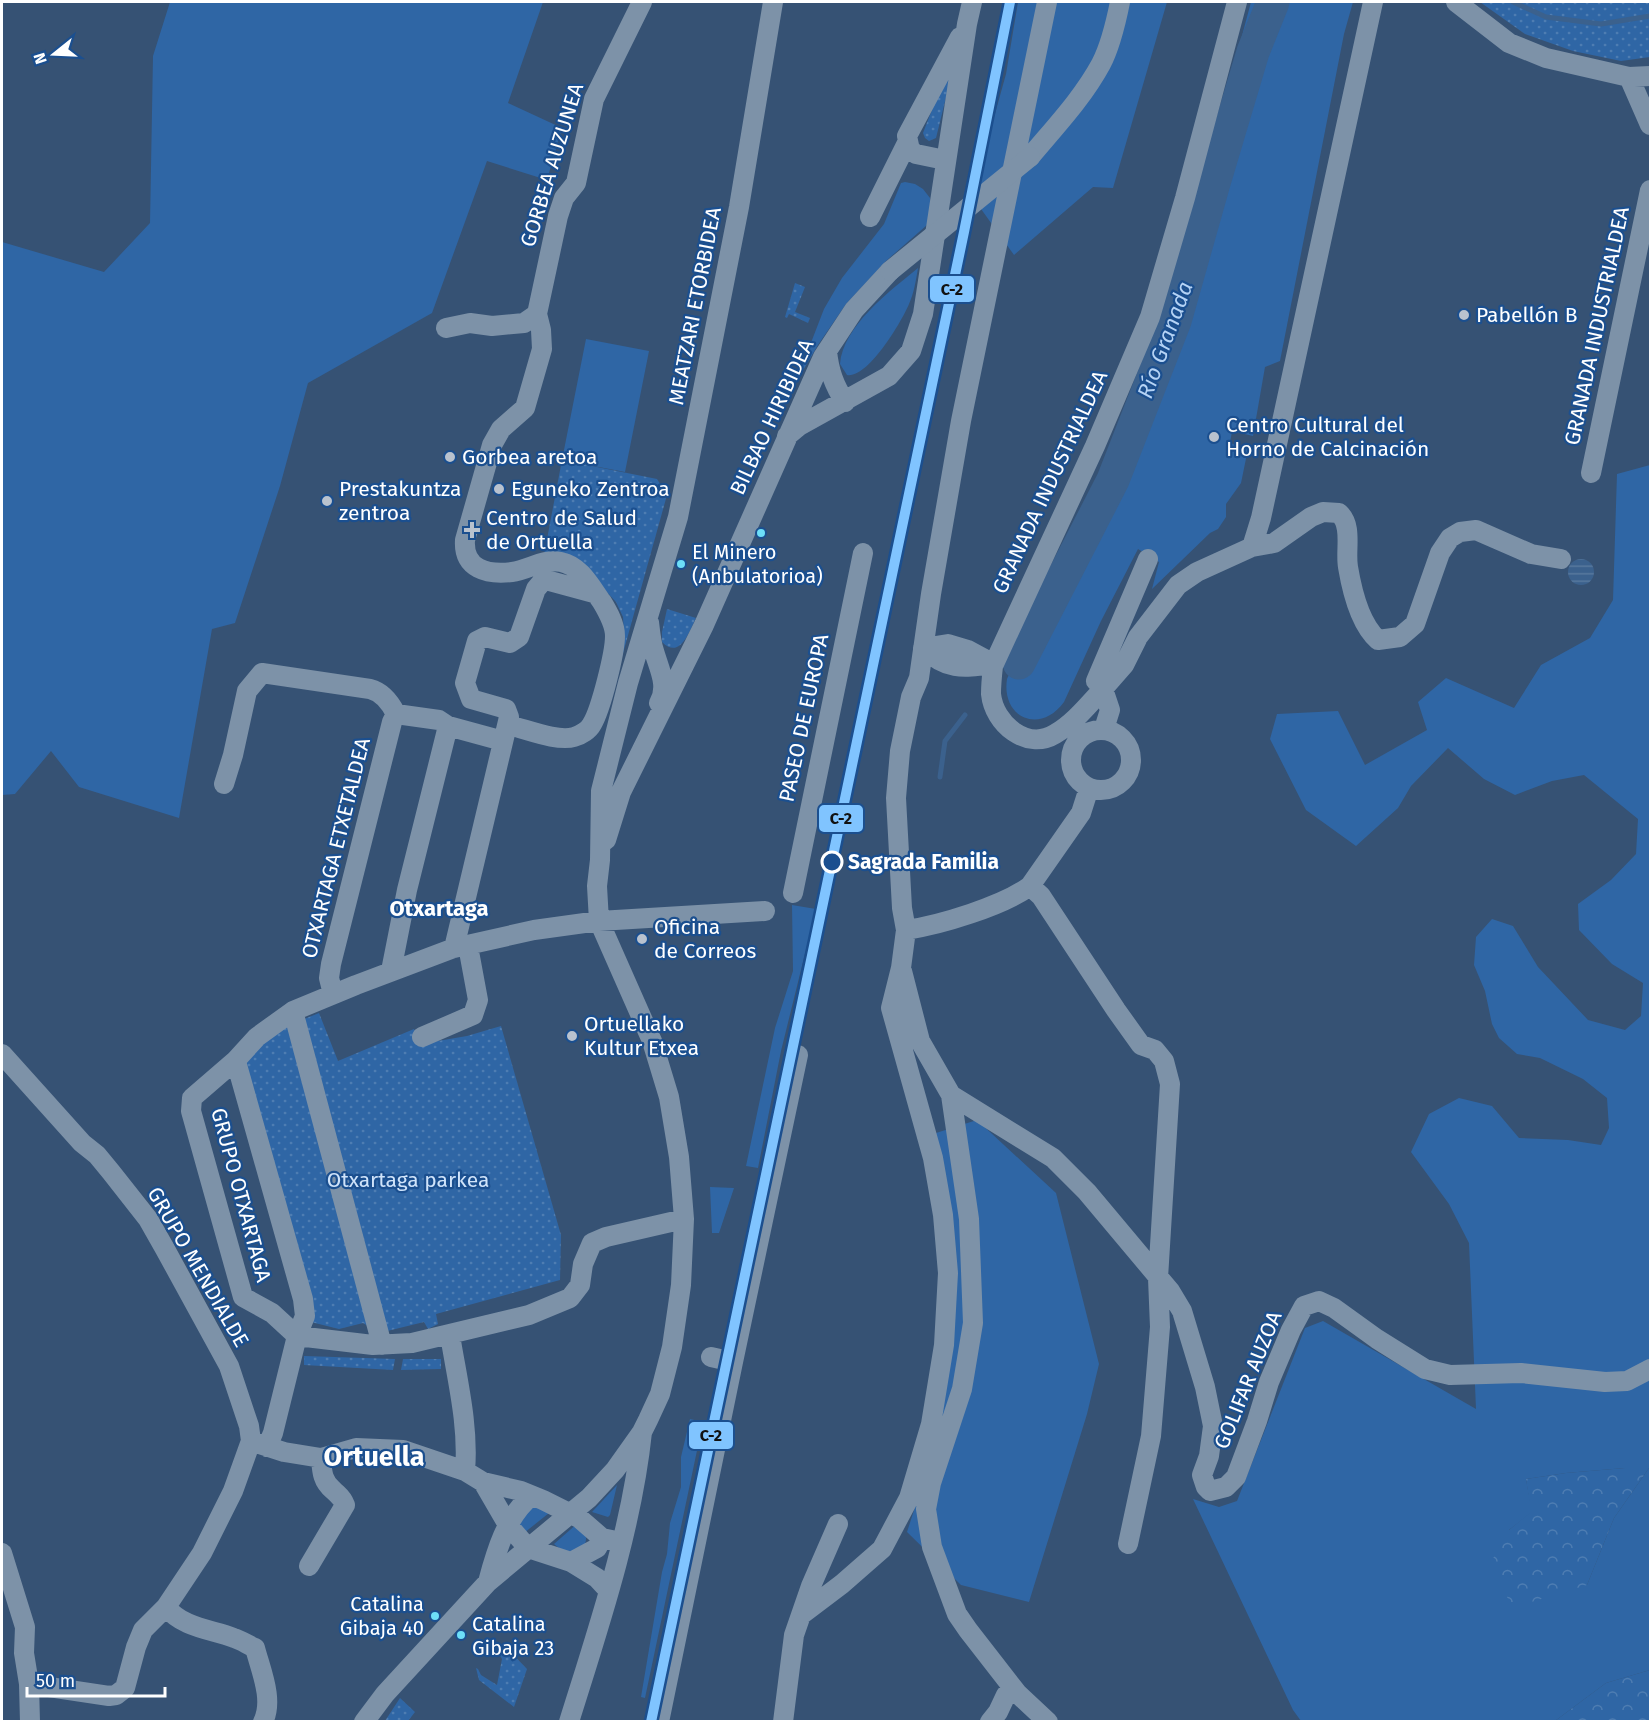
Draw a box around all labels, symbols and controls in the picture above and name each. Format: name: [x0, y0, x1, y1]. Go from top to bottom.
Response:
north arrow: [24, 24, 84, 84]
text: N: [30, 51, 51, 66]
street label: GORBEA AUZUNEA: [515, 80, 589, 250]
street label: GRANADA INDUSTRIALDEA: [1559, 204, 1635, 448]
street label: MEATZARI ETORBIDEA: [663, 205, 727, 407]
line badge: C-2: [929, 275, 975, 303]
water label: Río Granada: [1131, 278, 1199, 402]
text: C-2: [941, 280, 963, 299]
place label: Pabellón B: [1476, 302, 1578, 328]
marker: Pabellón B: [1457, 308, 1471, 322]
street label: BILBAO HIRIBIDEA: [724, 335, 820, 499]
street label: GRANADA INDUSTRIALDEA: [987, 366, 1113, 598]
place label: Centro Cultural del Horno de Calcinación: [1226, 412, 1429, 462]
marker: Centro Cultural del Horno de Calcinación: [1207, 430, 1221, 444]
place label: Gorbea aretoa: [462, 444, 597, 470]
marker: Gorbea aretoa: [443, 450, 457, 464]
place label: Prestakuntza zentroa: [339, 476, 461, 526]
place label: Eguneko Zentroa: [511, 476, 670, 502]
marker: Eguneko Zentroa: [492, 482, 506, 496]
marker: Prestakuntza zentroa: [320, 494, 334, 508]
place label: Centro de Salud de Ortuella: [486, 505, 637, 555]
marker: Centro de Salud de Ortuella: [463, 521, 481, 539]
unlabelled marker: [755, 527, 767, 539]
place label: El Minero (Anbulatorioa): [692, 540, 823, 588]
marker: El Minero (Anbulatorioa): [675, 558, 687, 570]
street label: PASEO DE EUROPA: [774, 632, 834, 804]
street label: OTXARTAGA ETXETALDEA: [296, 735, 376, 961]
line badge: C-2: [818, 804, 864, 833]
text: C-2: [830, 809, 852, 828]
place label: Sagrada Familia: [848, 849, 999, 875]
marker: Sagrada Familia: [821, 851, 843, 873]
district label: Otxartaga: [389, 895, 489, 922]
place label: Oficina de Correos: [654, 914, 756, 964]
marker: Oficina de Correos: [635, 932, 649, 946]
place label: Ortuellako Kultur Etxea: [584, 1011, 699, 1061]
marker: Ortuellako Kultur Etxea: [565, 1029, 579, 1043]
street label: GRUPO OTXARTAGA: [205, 1105, 277, 1285]
park label: Otxartaga parkea: [327, 1167, 489, 1193]
street label: GRUPO MENDIALDE: [142, 1182, 254, 1352]
street label: GOLIFAR AUZOA: [1209, 1307, 1287, 1453]
line badge: C-2: [688, 1421, 734, 1450]
text: C-2: [700, 1426, 722, 1445]
district label: Ortuella: [324, 1441, 425, 1473]
place label: Catalina Gibaja 40: [340, 1592, 424, 1640]
marker: Catalina Gibaja 40: [429, 1610, 441, 1622]
place label: Catalina Gibaja 23: [472, 1612, 554, 1660]
marker: Catalina Gibaja 23: [455, 1629, 467, 1641]
scale bar: [27, 1660, 165, 1698]
text: 50 m: [36, 1670, 75, 1692]

